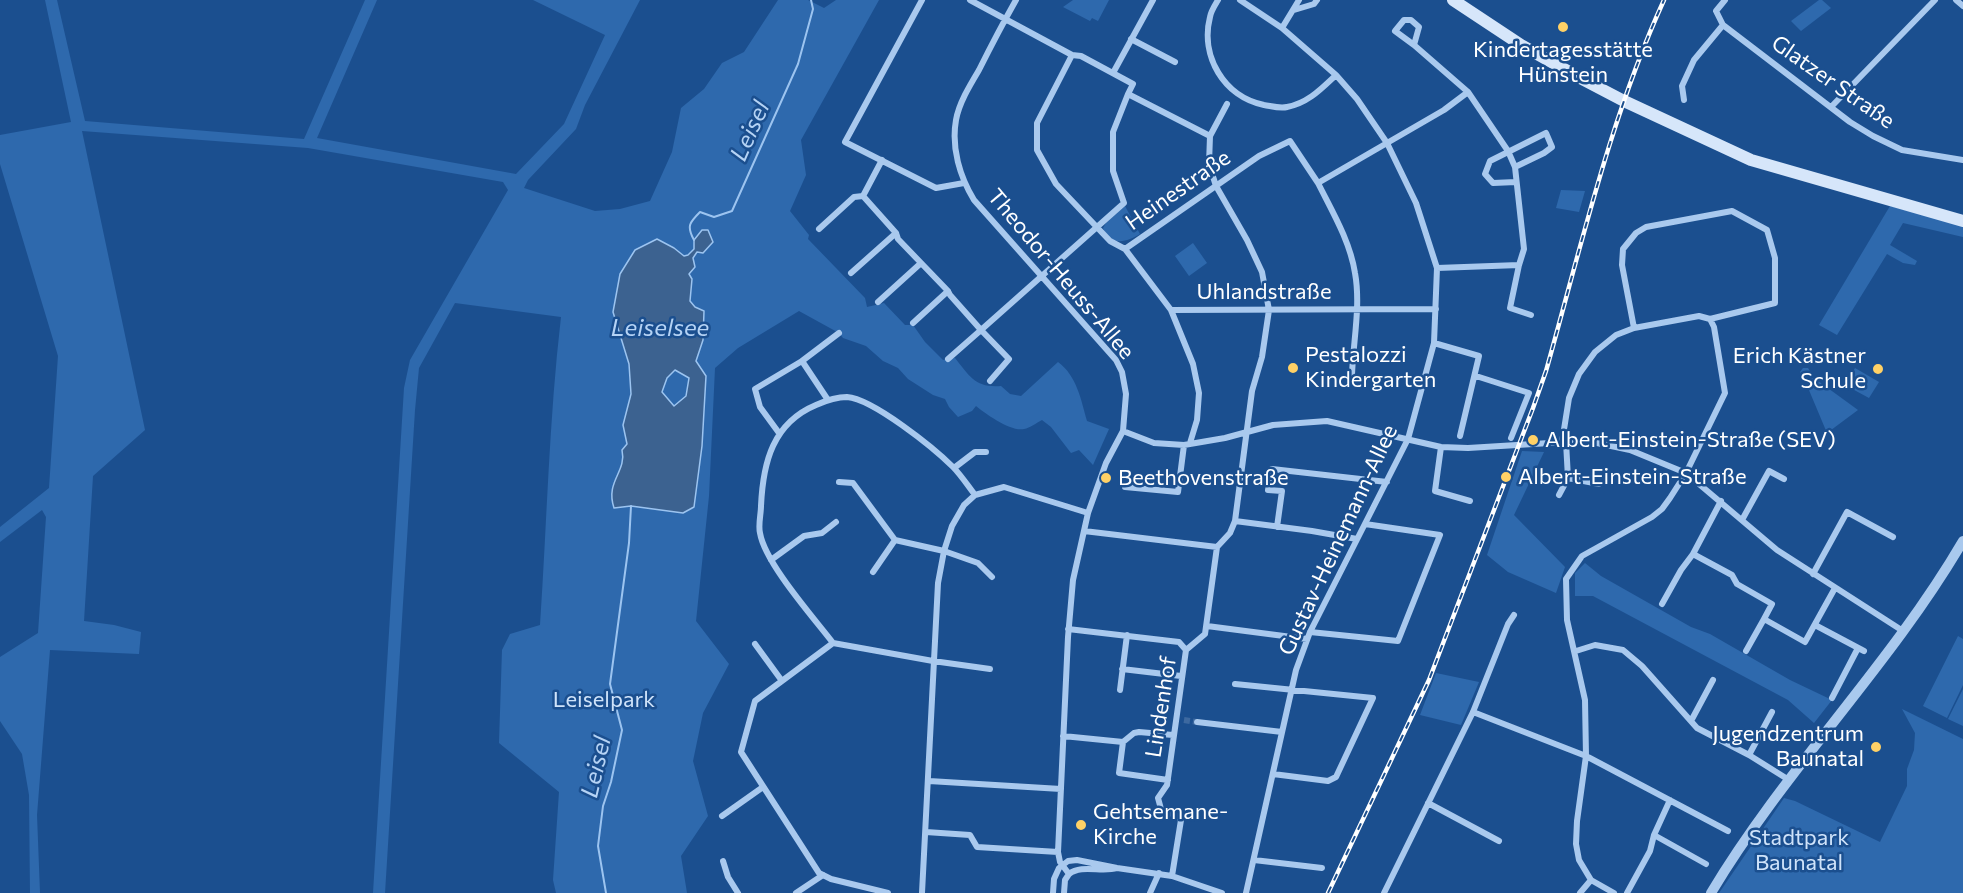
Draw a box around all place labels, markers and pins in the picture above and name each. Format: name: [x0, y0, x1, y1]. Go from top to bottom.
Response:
marker: Kindertagesstätte Hünstein: [1556, 20, 1570, 34]
place label: Kindertagesstätte Hünstein: [1473, 37, 1653, 88]
place label: Pestalozzi Kindergarten: [1305, 342, 1436, 394]
place label: Erich Kästner Schule: [1733, 343, 1866, 394]
marker: Pestalozzi Kindergarten: [1286, 361, 1300, 375]
marker: Erich Kästner Schule: [1871, 362, 1885, 376]
place label: Albert-Einstein-Straße (SEV): [1545, 427, 1836, 453]
marker: Albert-Einstein-Straße (SEV): [1526, 433, 1540, 447]
place label: Albert-Einstein-Straße: [1518, 464, 1746, 490]
place label: Beethovenstraße: [1118, 465, 1289, 491]
marker: Albert-Einstein-Straße: [1499, 470, 1513, 484]
marker: Beethovenstraße: [1099, 471, 1113, 485]
place label: Jugendzentrum Baunatal: [1712, 721, 1864, 772]
marker: Jugendzentrum Baunatal: [1869, 740, 1883, 754]
place label: Gehtsemane- Kirche: [1093, 799, 1228, 850]
marker: Gehtsemane- Kirche: [1074, 818, 1088, 832]

